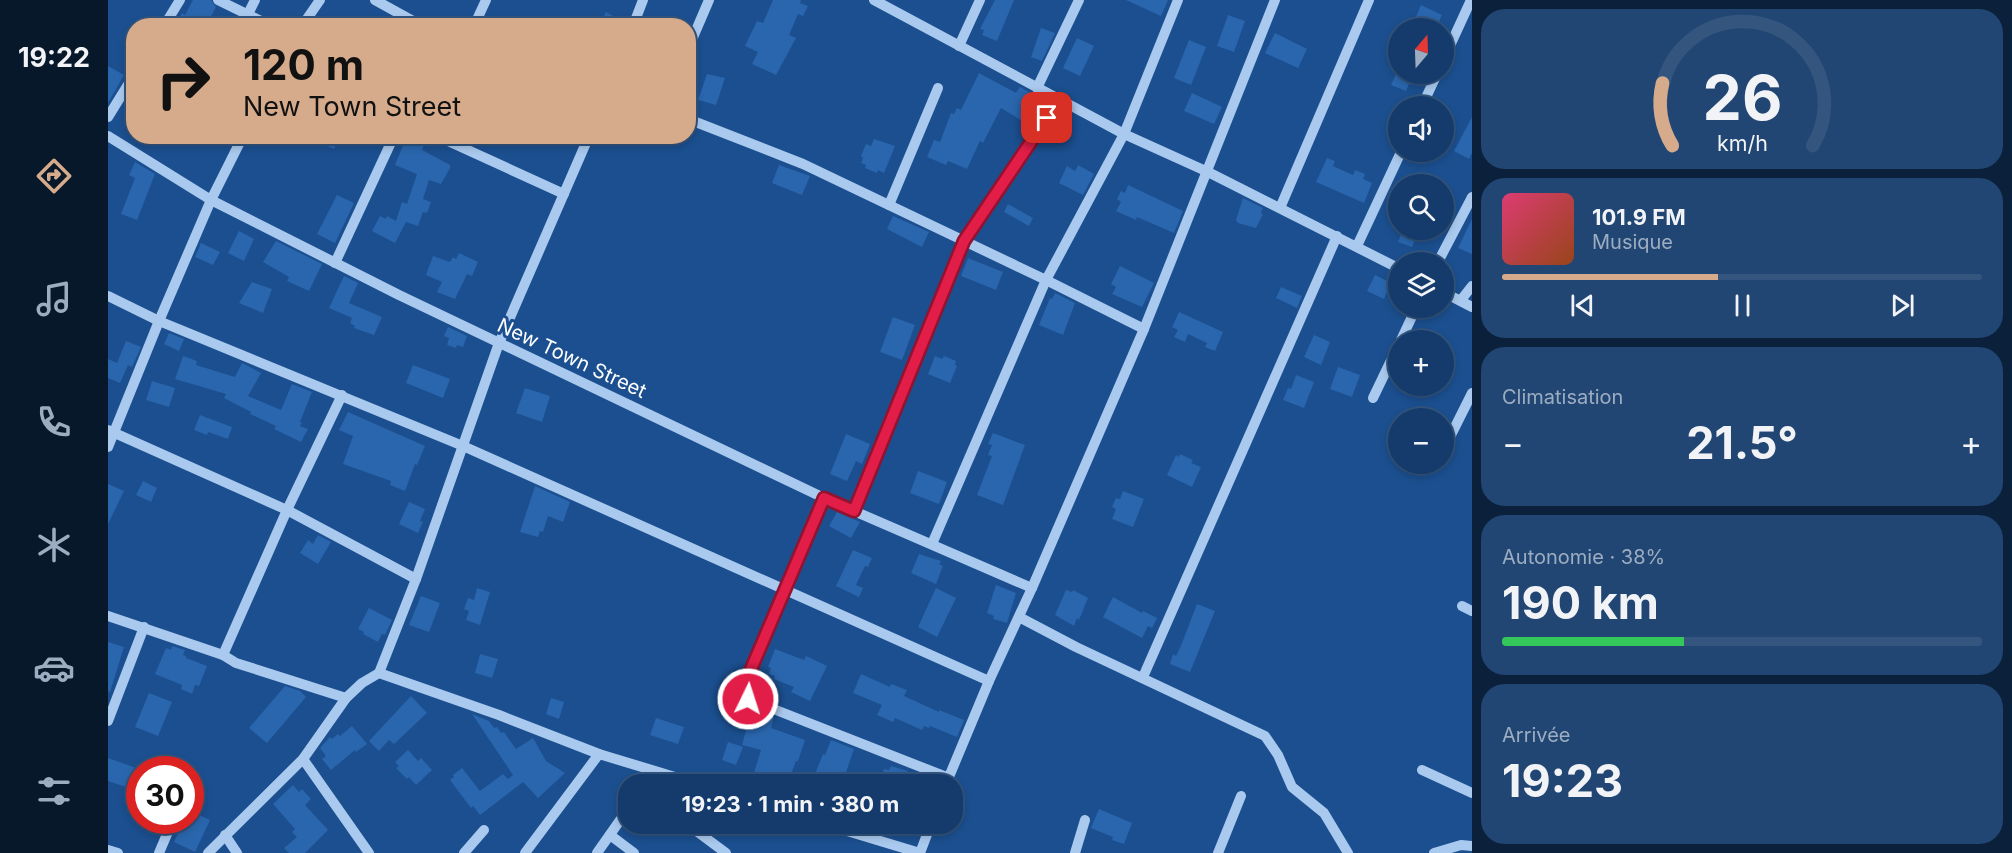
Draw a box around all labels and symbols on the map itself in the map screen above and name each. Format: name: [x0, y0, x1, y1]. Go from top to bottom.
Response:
north arrow: [1388, 18, 1454, 84]
pin: [1021, 92, 1072, 143]
street label: New Town Street: [494, 313, 651, 403]
position arrow: [716, 667, 780, 731]
speed limit sign: 30: [126, 756, 204, 834]

